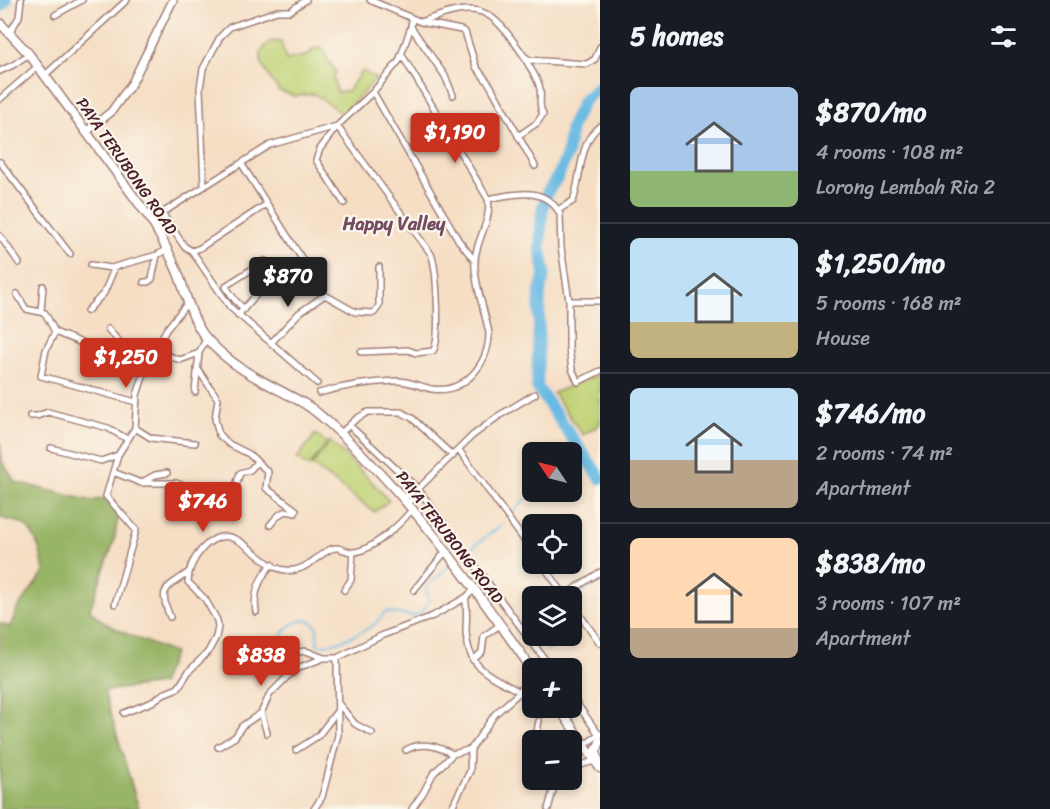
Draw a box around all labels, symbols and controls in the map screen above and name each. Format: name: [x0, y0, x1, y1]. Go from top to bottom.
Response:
text: 5 homes: [630, 13, 723, 59]
icon: filters: [987, 20, 1020, 53]
text: $870/mo: [816, 89, 927, 135]
street label: PAYA TERUBONG ROAD: [68, 91, 186, 241]
icon: home: [678, 111, 750, 183]
pin: $1,190: [406, 113, 504, 164]
text: $1,190: [425, 115, 485, 150]
text: 4 rooms · 108 m²: [816, 135, 963, 170]
text: Lorong Lembah Ria 2: [816, 170, 995, 205]
district label: Happy Valley: [342, 208, 446, 240]
text: $1,250/mo: [816, 240, 945, 286]
pin: $870: [252, 257, 324, 308]
text: $870: [263, 259, 313, 294]
icon: home: [678, 262, 750, 334]
text: 5 rooms · 168 m²: [816, 286, 962, 321]
text: House: [816, 321, 870, 356]
pin: $1,250: [77, 338, 175, 389]
text: $1,250: [94, 340, 158, 375]
text: $746/mo: [816, 390, 925, 436]
icon: home: [678, 412, 750, 484]
text: 2 rooms · 74 m²: [816, 436, 953, 471]
north arrow: [522, 442, 582, 502]
map controls: [522, 442, 582, 790]
street label: PAYA TERUBONG ROAD: [388, 464, 512, 610]
text: Apartment: [816, 471, 910, 506]
pin: $746: [167, 482, 239, 533]
text: $746: [179, 484, 227, 519]
button: locate: [522, 514, 582, 574]
text: $838/mo: [816, 540, 925, 586]
icon: home: [678, 562, 750, 634]
button: layers: [522, 586, 582, 646]
text: 3 rooms · 107 m²: [816, 586, 961, 621]
text: Apartment: [816, 621, 910, 656]
pin: $838: [225, 636, 297, 687]
text: $838: [237, 638, 285, 673]
button: +: [522, 658, 582, 718]
button: −: [522, 730, 582, 790]

